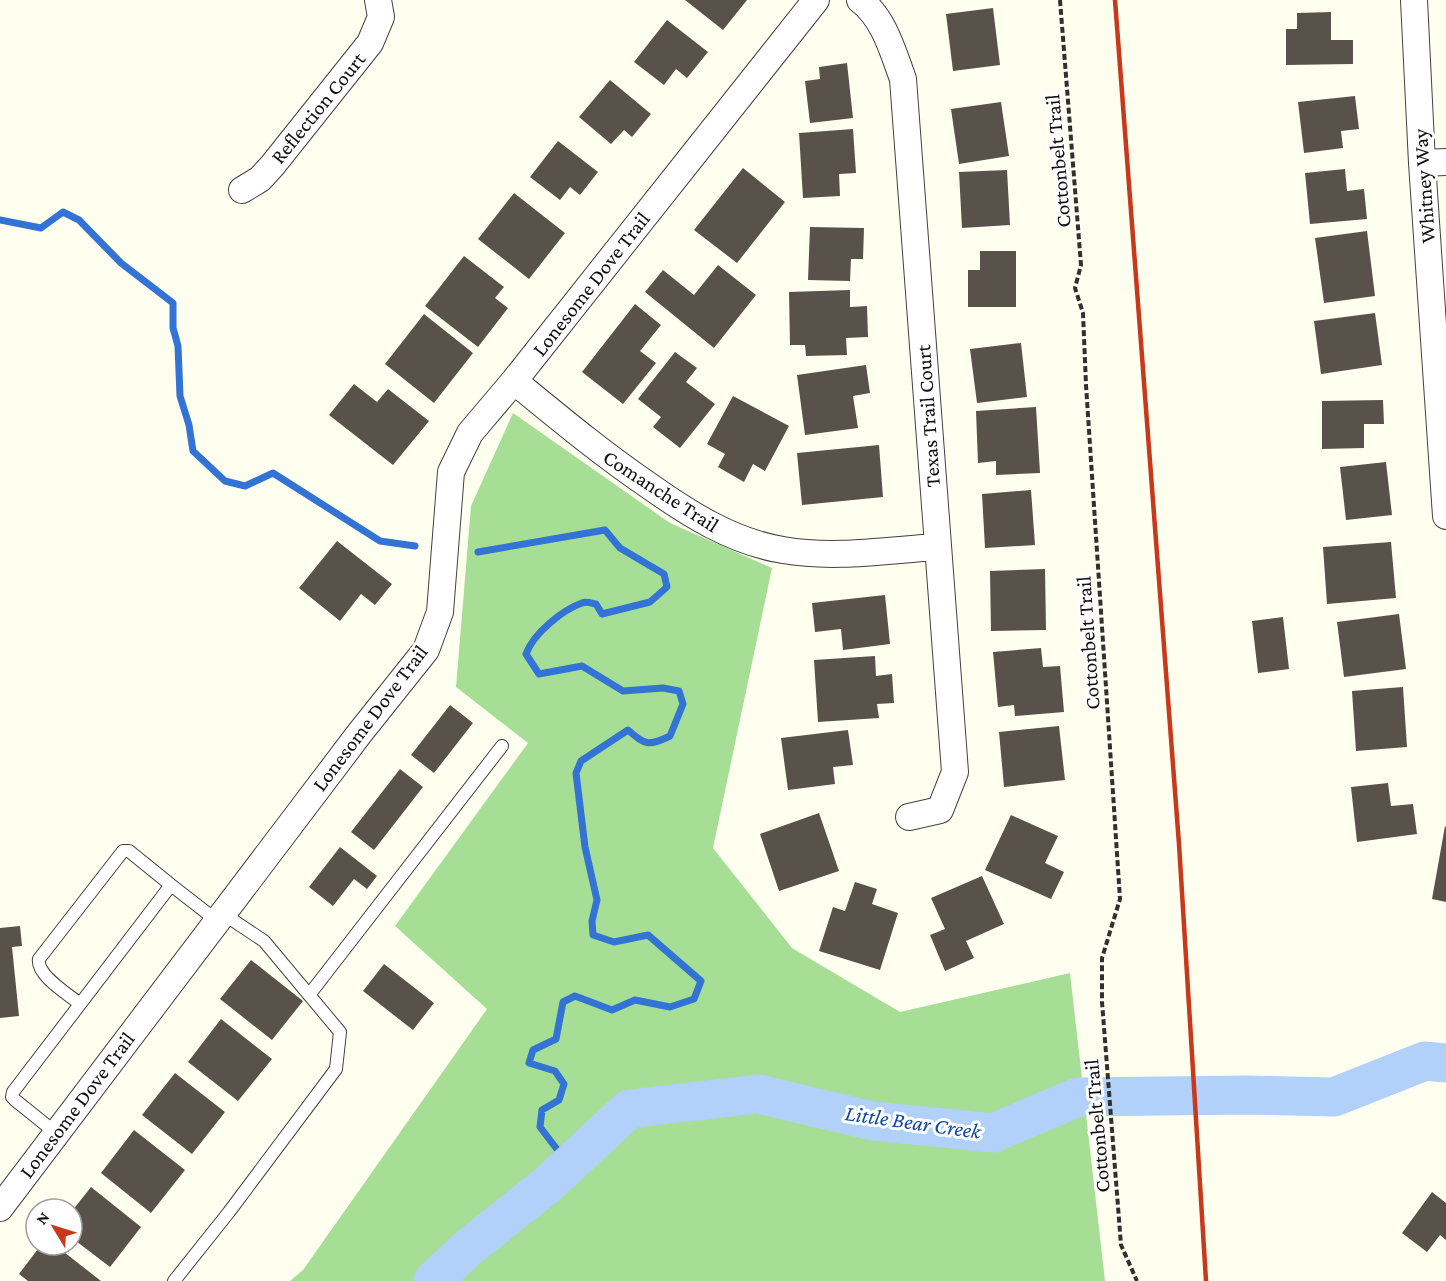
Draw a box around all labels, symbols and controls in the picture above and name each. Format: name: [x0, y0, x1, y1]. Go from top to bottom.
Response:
street label: Reflection Court: [266, 47, 371, 169]
street label: Cottonbelt Trail: [1040, 93, 1076, 229]
street label: Whitney Way: [1408, 128, 1440, 244]
street label: Lonesome Dove Trail: [527, 207, 655, 361]
street label: Texas Trail Court: [911, 343, 945, 488]
street label: Comanche Trail: [599, 445, 723, 537]
street label: Cottonbelt Trail: [1071, 575, 1105, 711]
street label: Lonesome Dove Trail: [307, 640, 433, 796]
street label: Lonesome Dove Trail: [14, 1027, 140, 1183]
street label: Cottonbelt Trail: [1079, 1058, 1115, 1194]
water label: Little Bear Creek: [844, 1100, 984, 1144]
north arrow: [24, 1197, 84, 1257]
text: N: [33, 1208, 53, 1228]

